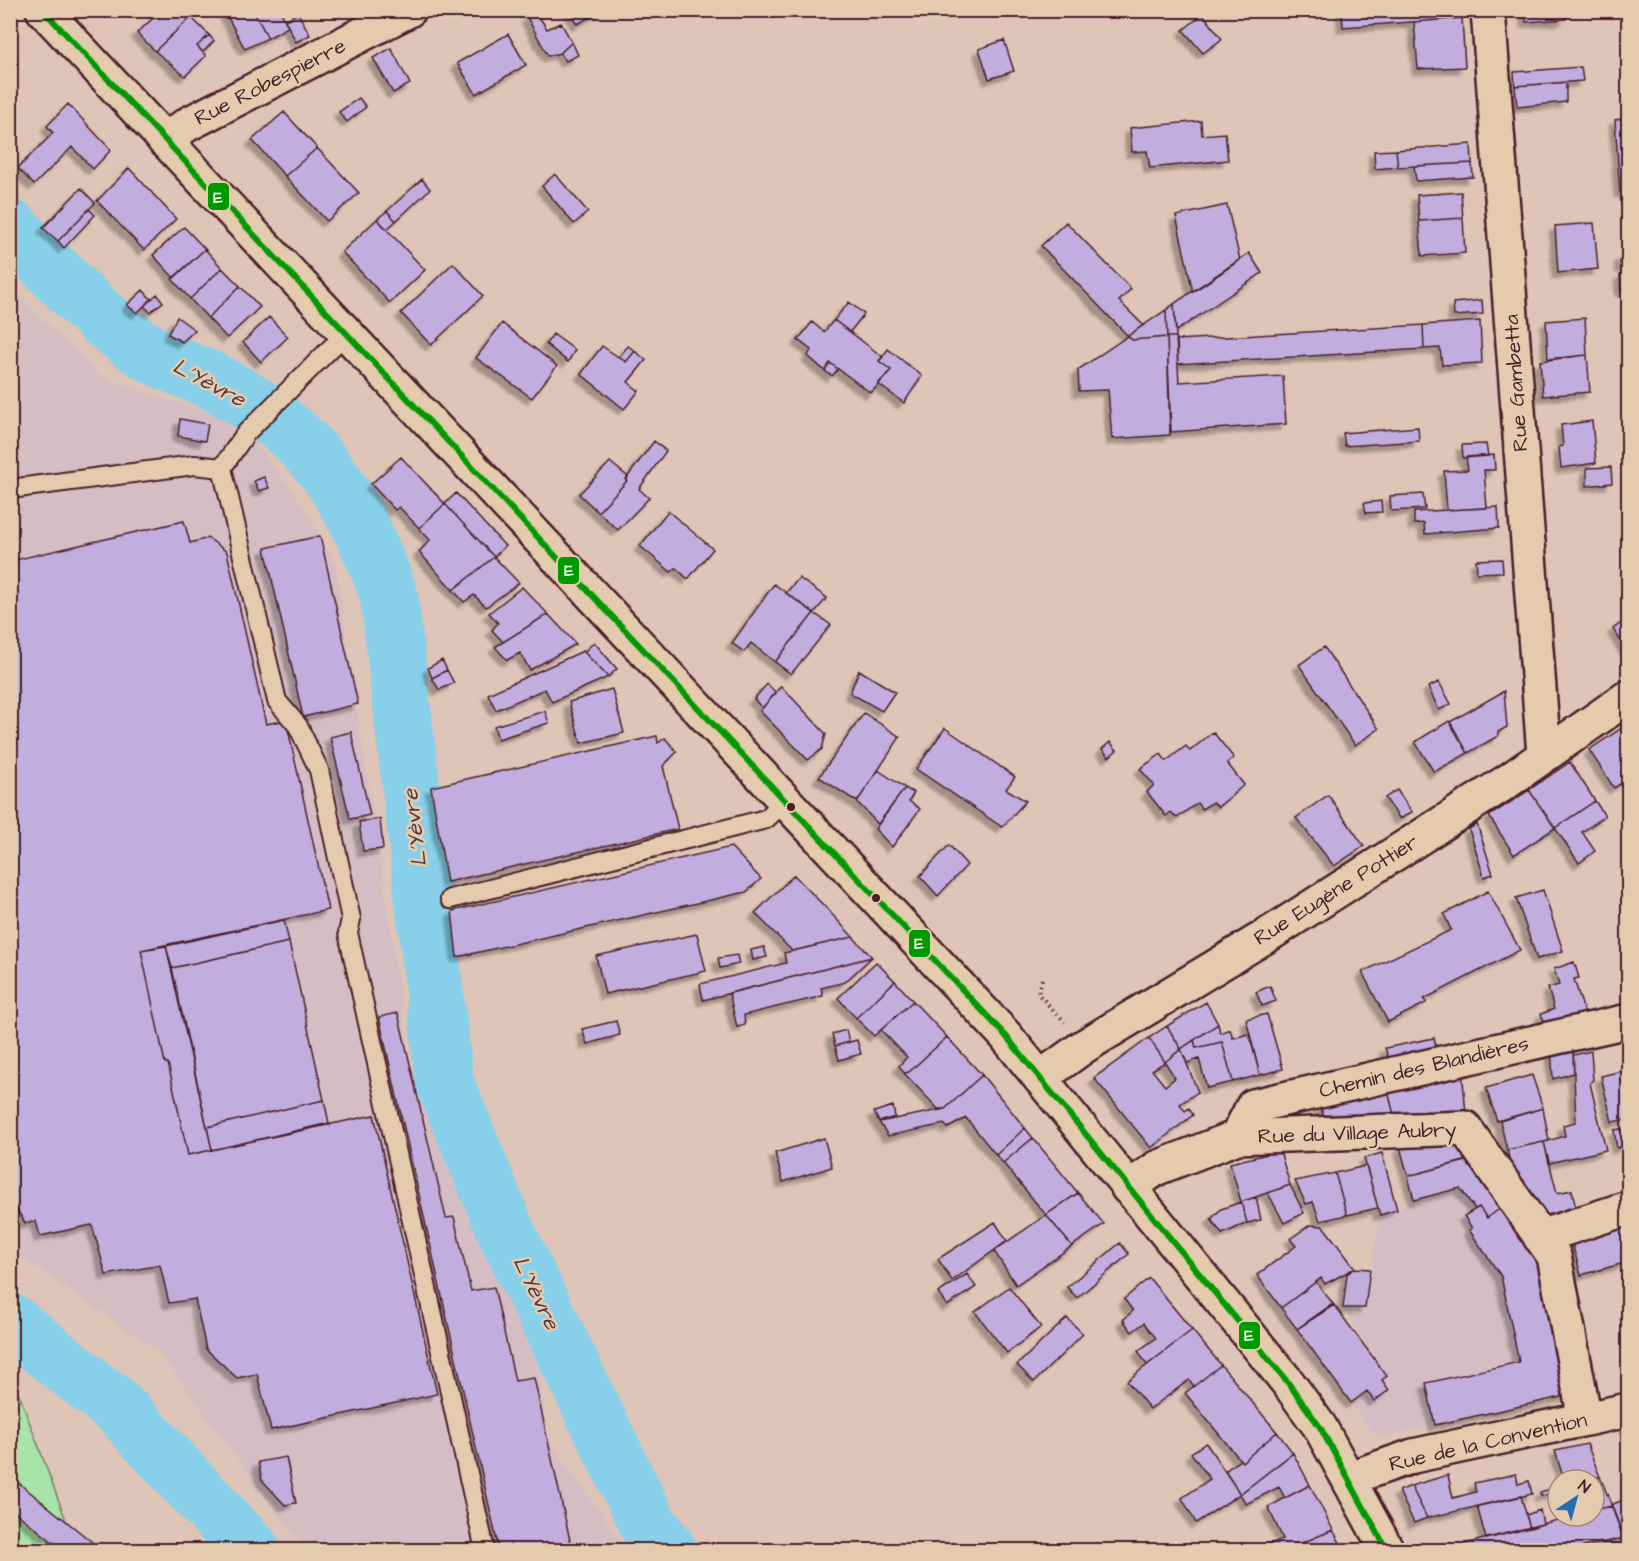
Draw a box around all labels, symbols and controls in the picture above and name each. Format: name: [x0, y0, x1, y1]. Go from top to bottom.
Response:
street label: Rue Robespierre: [189, 31, 351, 134]
line badge: E: [207, 182, 230, 211]
text: E: [213, 187, 223, 209]
street label: Rue Gambetta: [1497, 313, 1535, 453]
water label: L'Yèvre: [167, 351, 252, 415]
line badge: E: [557, 556, 580, 585]
text: E: [564, 560, 574, 582]
water label: L'Yèvre: [395, 786, 435, 869]
unlabelled marker: [785, 801, 797, 813]
street label: Rue Eugène Pottier: [1248, 827, 1425, 954]
unlabelled marker: [870, 892, 882, 904]
line badge: E: [908, 929, 931, 958]
text: E: [914, 933, 924, 955]
street label: Chemin des Blandières: [1316, 1029, 1532, 1105]
street label: Rue du Village Aubry: [1257, 1115, 1457, 1153]
water label: L'Yèvre: [505, 1251, 567, 1336]
line badge: E: [1238, 1321, 1261, 1350]
text: E: [1244, 1325, 1254, 1347]
street label: Rue de la Convention: [1386, 1405, 1590, 1479]
north arrow: [1546, 1468, 1606, 1528]
text: N: [1574, 1475, 1595, 1499]

